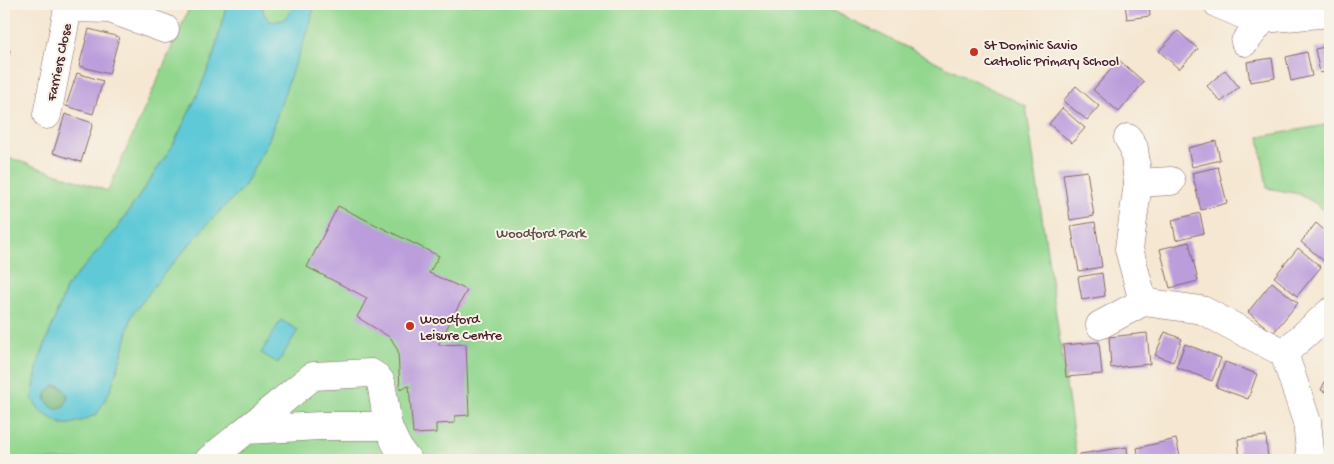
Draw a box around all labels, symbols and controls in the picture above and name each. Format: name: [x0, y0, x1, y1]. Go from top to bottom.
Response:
street label: Farriers Close: [44, 21, 77, 104]
place label: St Dominic Savio Catholic Primary School: [984, 38, 1119, 71]
marker: St Dominic Savio Catholic Primary School: [968, 46, 980, 58]
park label: Woodford Park: [496, 226, 587, 243]
place label: Woodford Leisure Centre: [420, 312, 503, 345]
marker: Woodford Leisure Centre: [404, 320, 416, 332]

